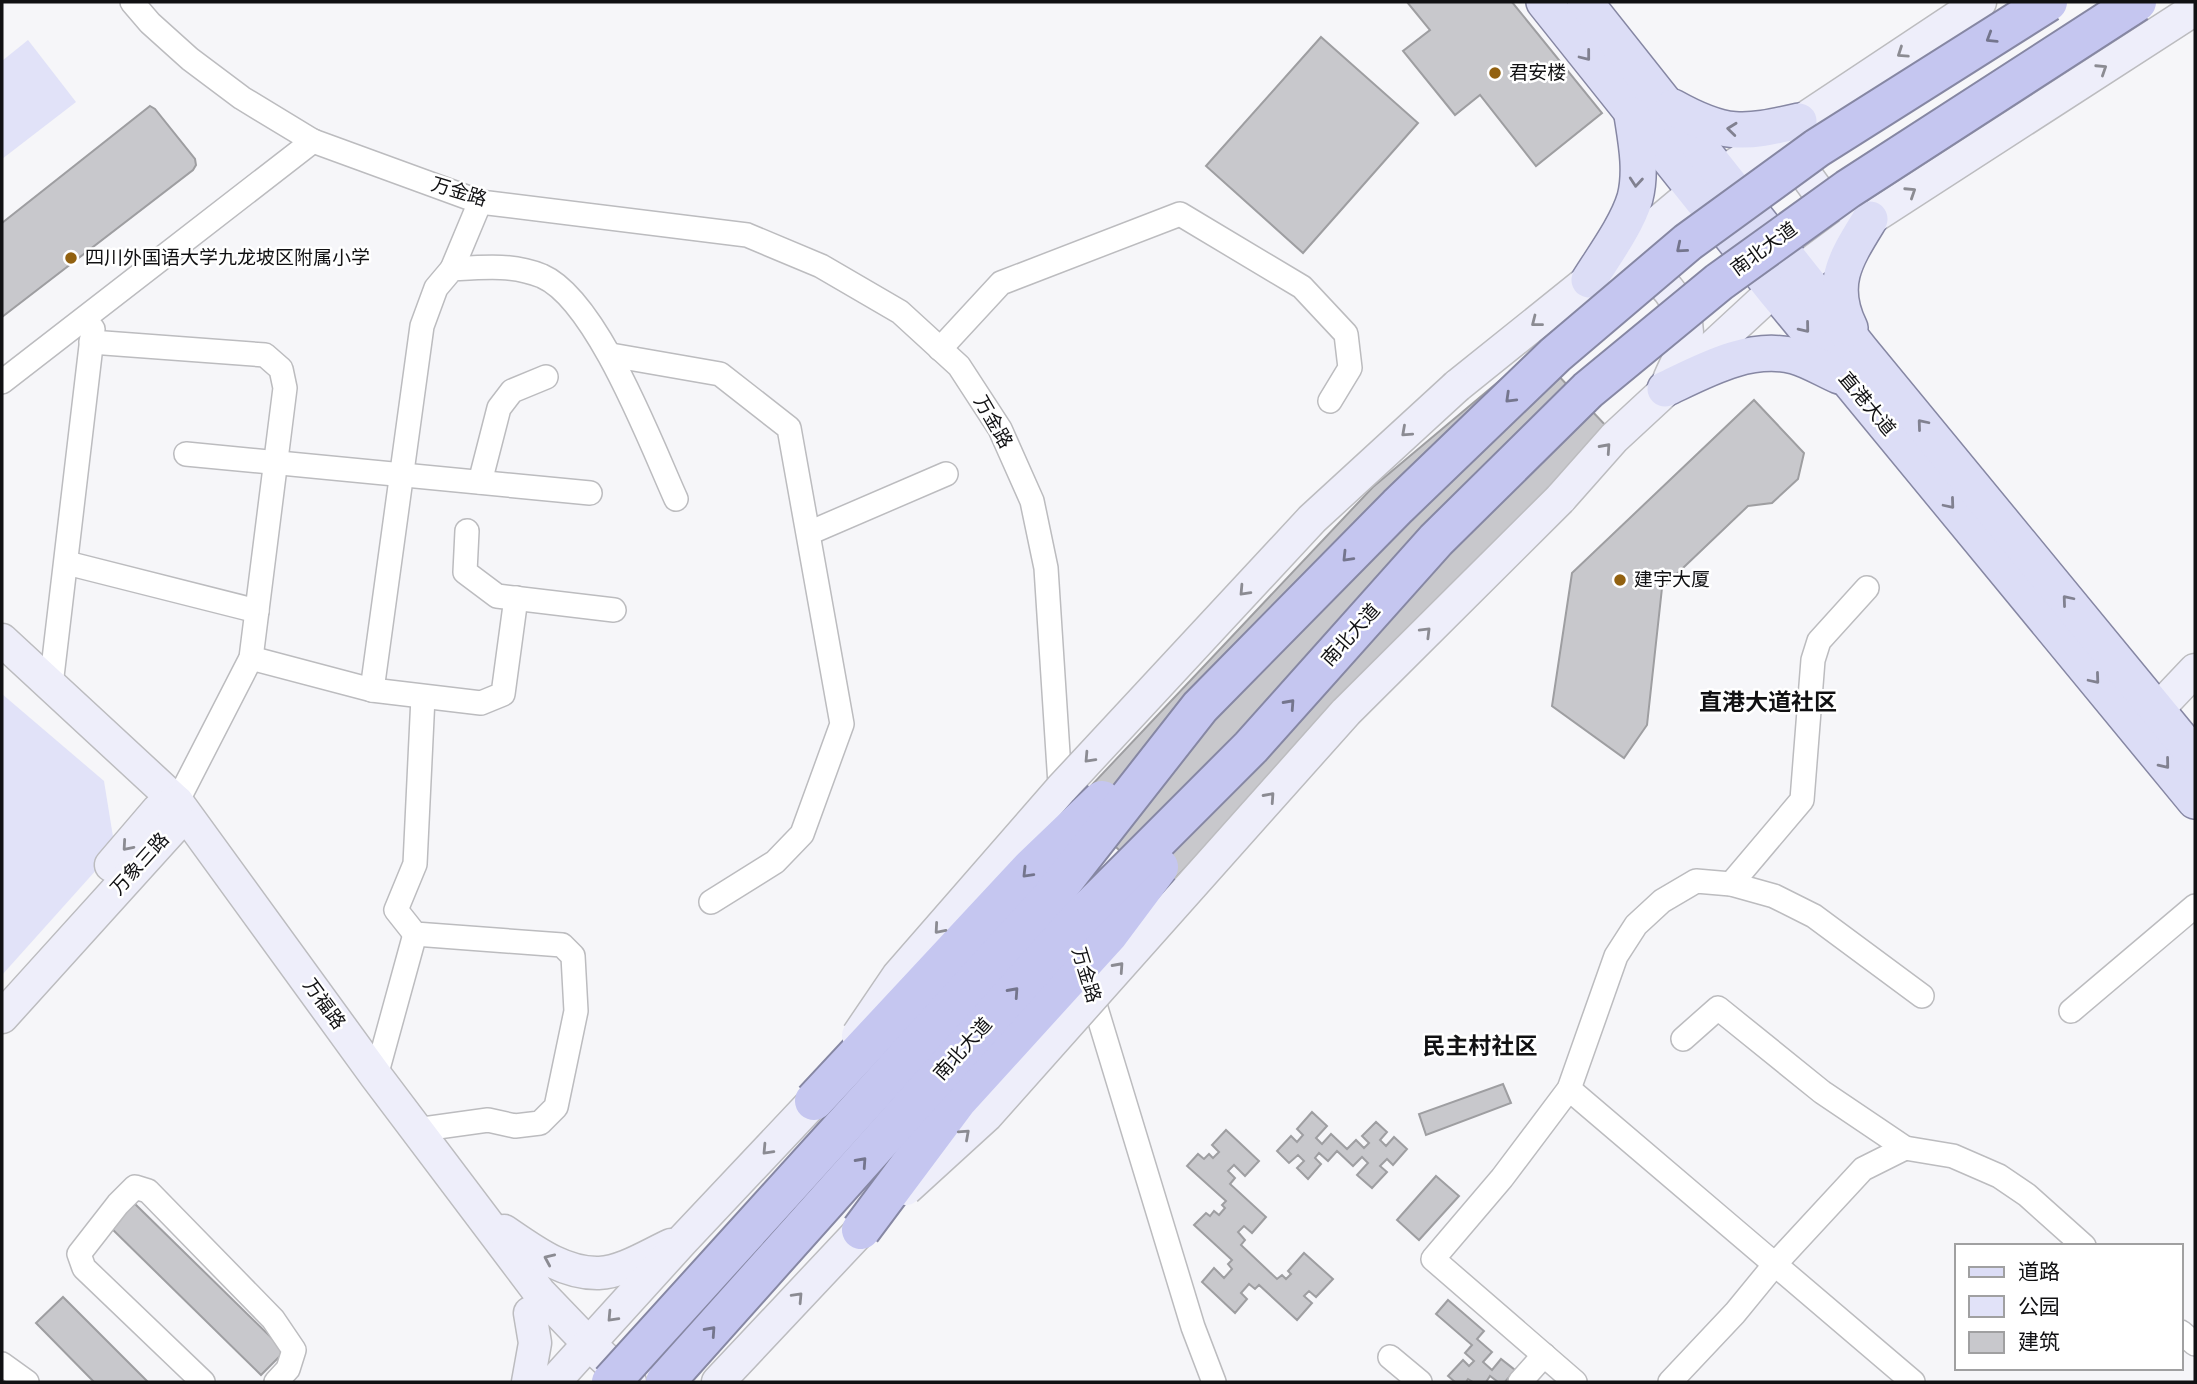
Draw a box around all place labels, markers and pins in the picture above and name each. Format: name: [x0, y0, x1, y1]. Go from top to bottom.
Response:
place label: 君安楼: [1509, 61, 1566, 85]
marker: 君安楼: [1487, 65, 1503, 81]
place label: 四川外国语大学九龙坡区附属小学: [85, 246, 370, 270]
marker: 四川外国语大学九龙坡区附属小学: [63, 250, 79, 266]
place label: 建宇大厦: [1634, 568, 1710, 592]
marker: 建宇大厦: [1612, 572, 1628, 588]

